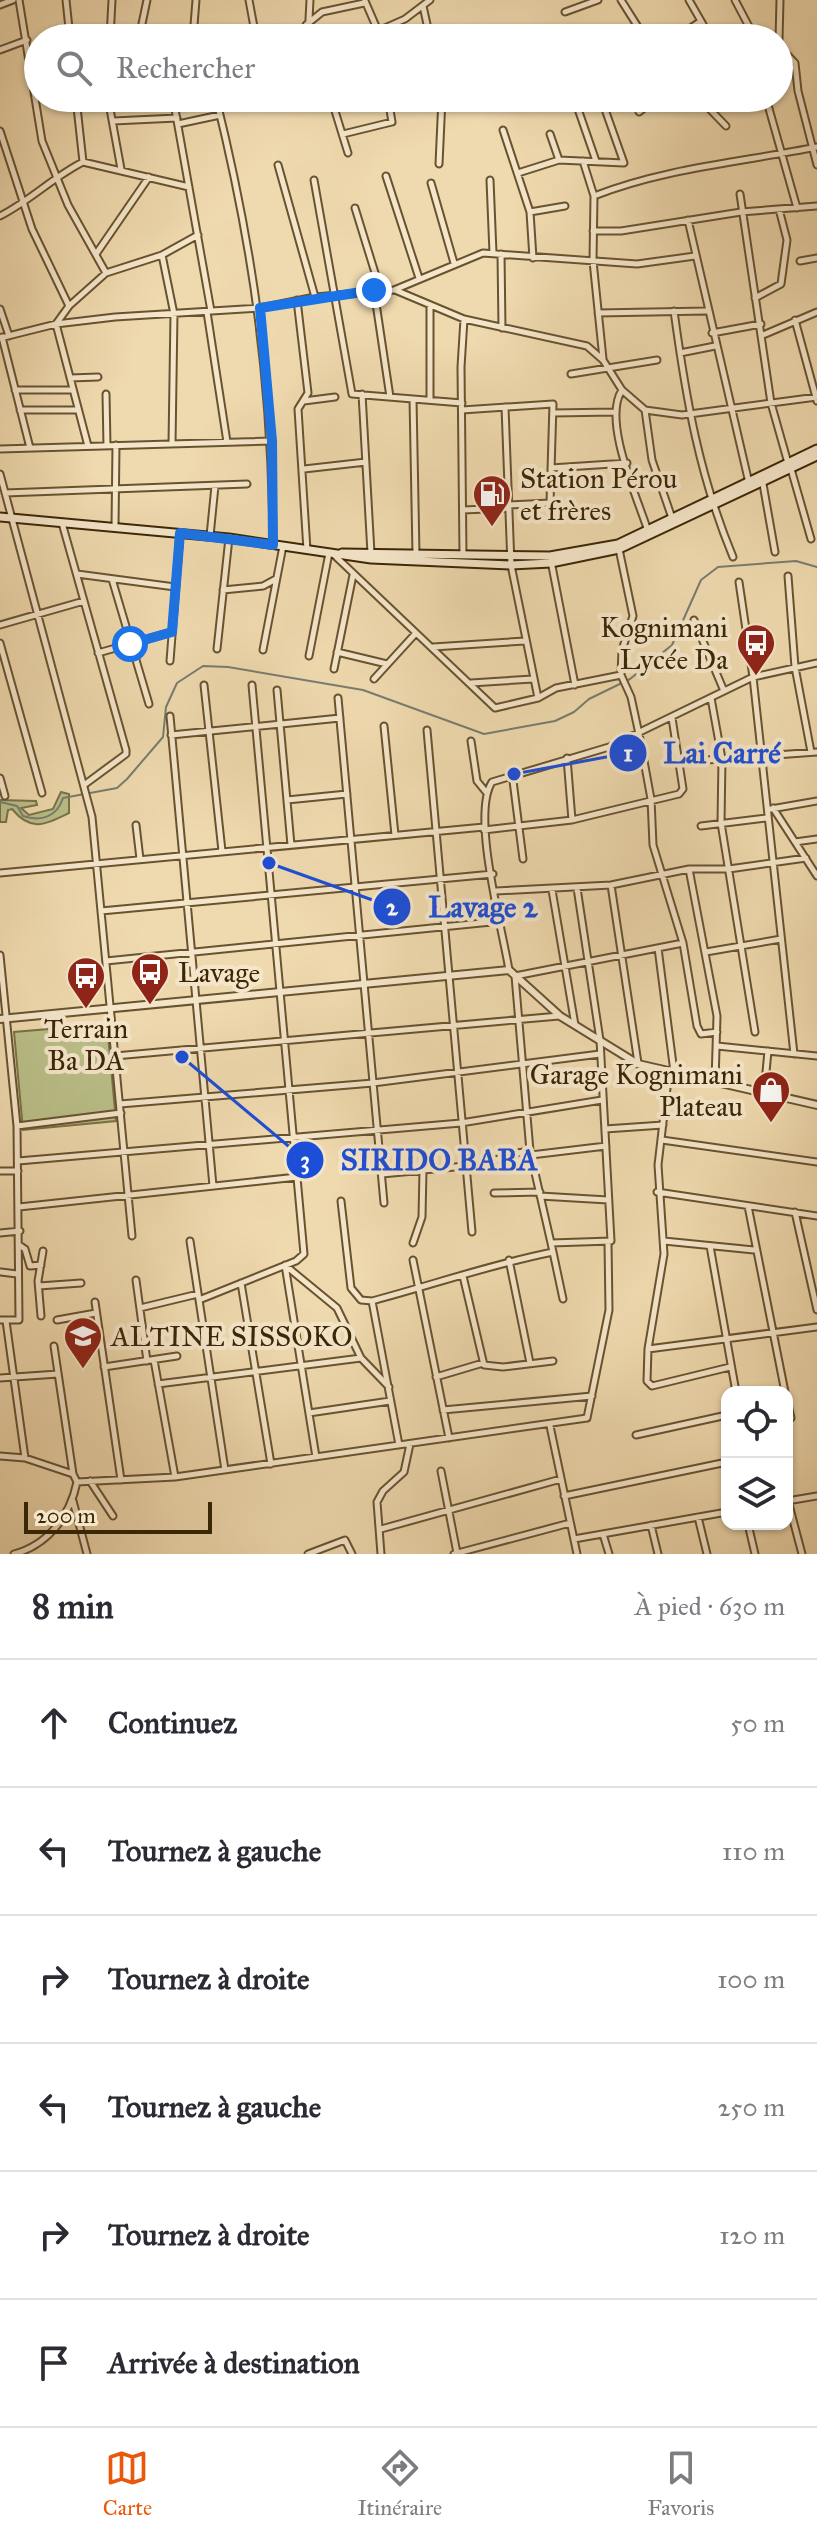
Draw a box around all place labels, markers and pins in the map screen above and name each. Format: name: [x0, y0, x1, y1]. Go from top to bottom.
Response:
place label: Station Pérou et frères: [520, 461, 677, 528]
fuel station icon: Station Pérou et frères: [471, 473, 513, 528]
place label: Kognimani Lycée Da: [600, 610, 728, 677]
bus stop icon: Kognimani Lycée Da: [735, 622, 777, 677]
callout: Lai Carré: [608, 726, 797, 780]
callout: Lavage 2: [372, 880, 553, 934]
bus stop icon: Lavage: [129, 951, 171, 1006]
bus stop icon: Terrain Ba DA: [65, 955, 107, 1010]
place label: Lavage: [178, 955, 260, 990]
place label: Terrain Ba DA: [44, 1011, 128, 1078]
place label: Garage Kognimani Plateau: [530, 1057, 743, 1124]
shop icon: Garage Kognimani Plateau: [750, 1069, 792, 1124]
callout: SIRIDO BABA: [285, 1133, 554, 1187]
school or university icon: ALTINE SISSOKO: [62, 1315, 104, 1370]
place label: ALTINE SISSOKO: [110, 1319, 353, 1354]

